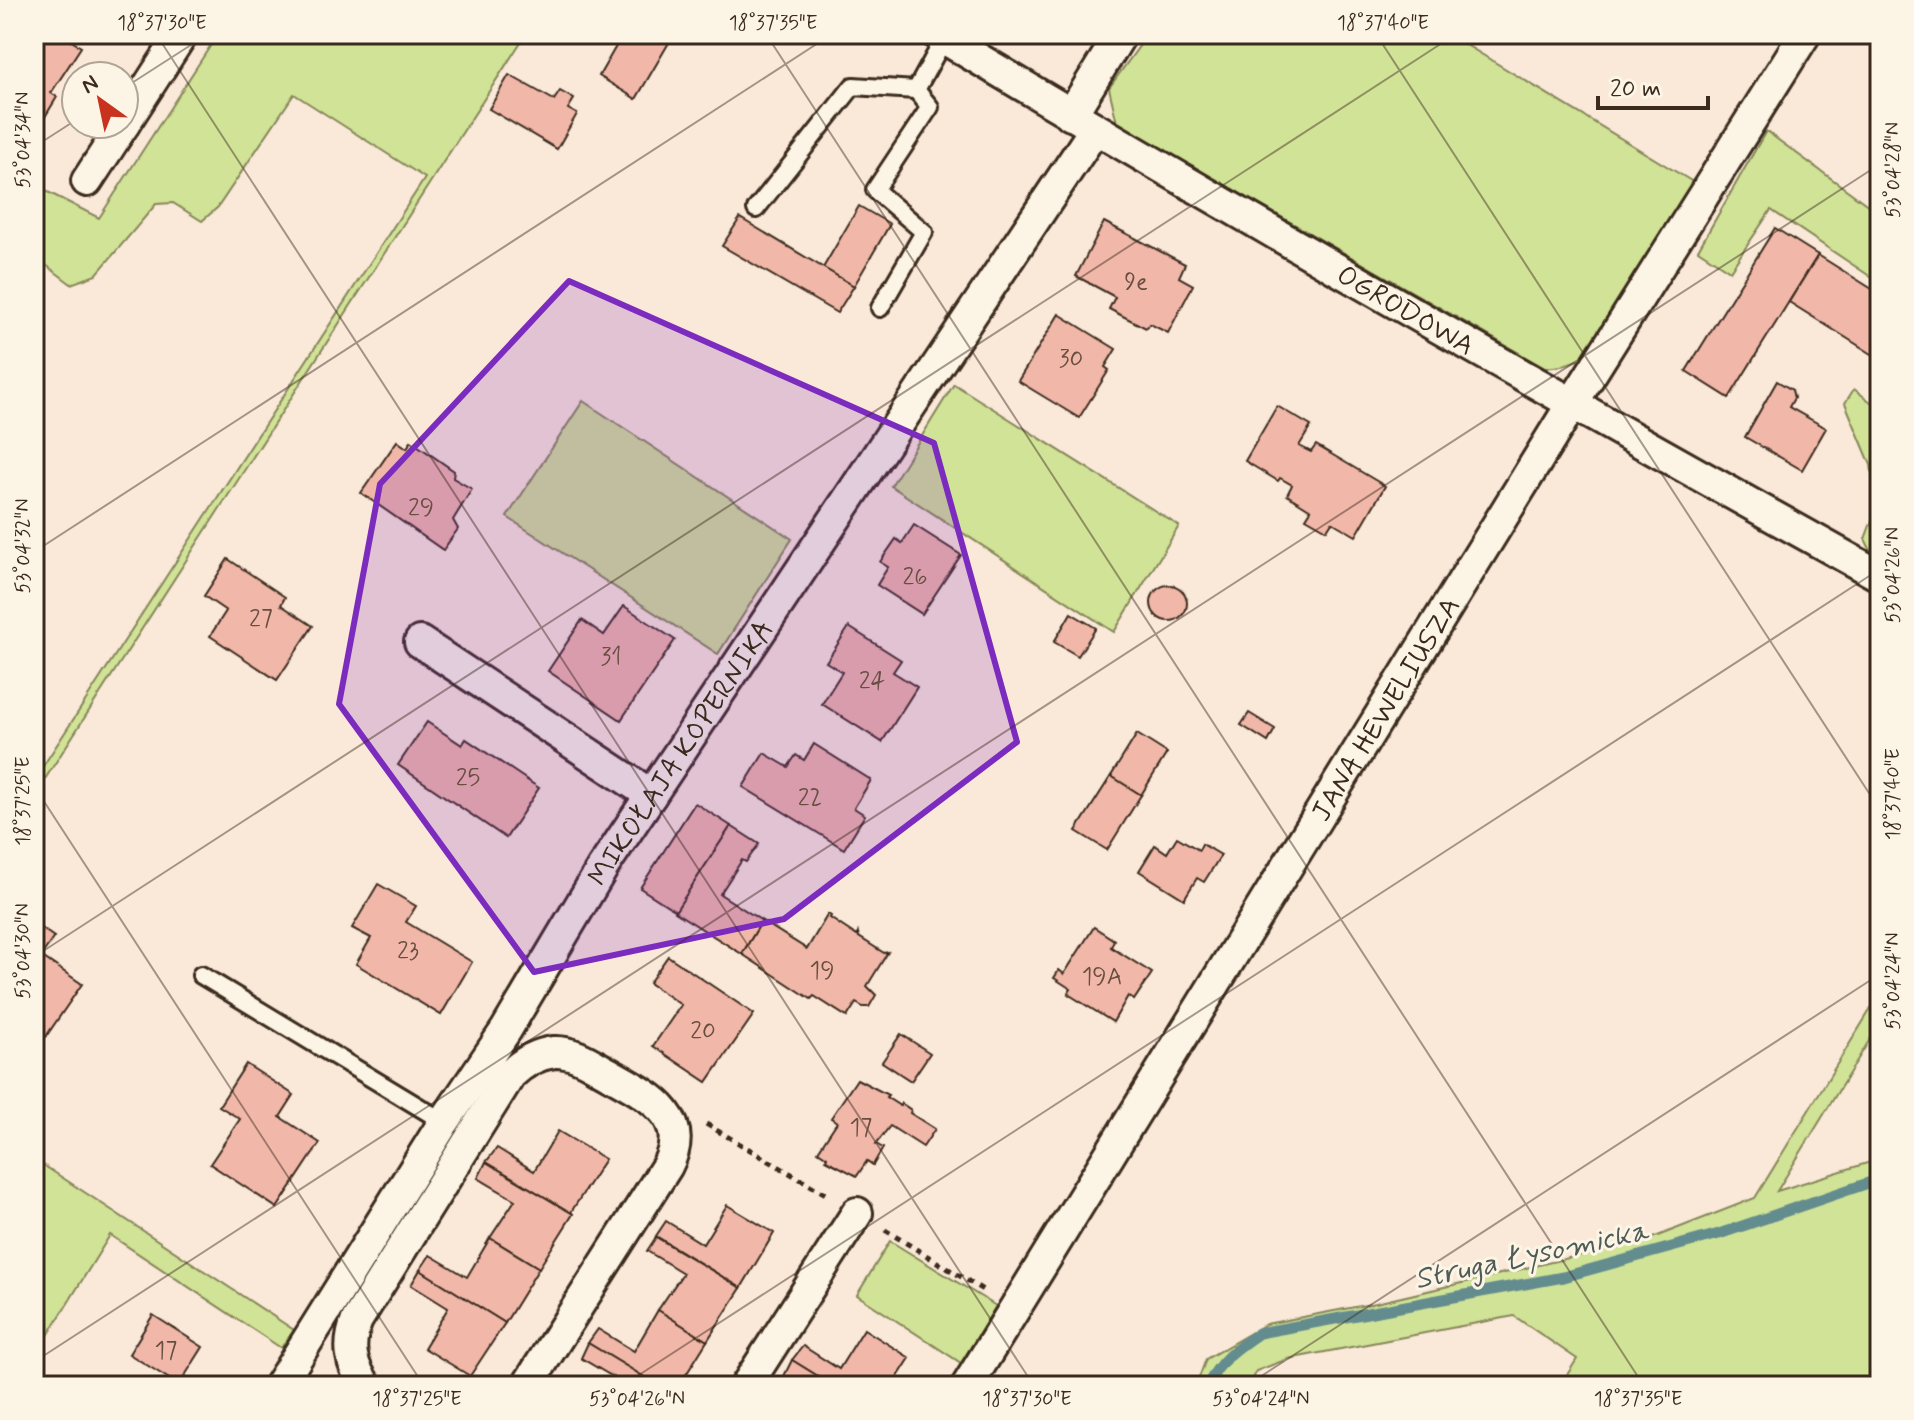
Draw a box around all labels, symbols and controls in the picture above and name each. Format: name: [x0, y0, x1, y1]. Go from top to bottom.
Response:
text: 18°37'30"E: [117, 10, 207, 37]
text: 18°37'35"E: [729, 10, 817, 37]
text: 18°37'40"E: [1337, 10, 1429, 37]
north arrow: [60, 60, 140, 140]
scale bar: [1598, 60, 1708, 110]
text: N: [76, 69, 104, 101]
text: 20 m: [1610, 74, 1661, 105]
text: 53°04'34"N: [10, 92, 37, 188]
text: 53°04'28"N: [1880, 122, 1907, 218]
street label: OGRODOWA: [1330, 257, 1480, 365]
house number: 9e: [1124, 267, 1148, 298]
house number: 30: [1059, 344, 1083, 375]
house number: 29: [408, 493, 434, 524]
text: 53°04'32"N: [10, 499, 37, 593]
text: 53°04'26"N: [1880, 527, 1907, 623]
house number: 26: [902, 562, 928, 593]
street label: JANA HEWELIUSZA: [1304, 591, 1470, 829]
house number: 27: [249, 604, 273, 635]
street label: MIKOŁAJA KOPERNIKA: [580, 614, 784, 893]
house number: 31: [600, 642, 622, 673]
house number: 24: [859, 666, 885, 697]
text: 18°37'40"E: [1880, 748, 1907, 840]
text: 18°37'25"E: [10, 756, 37, 846]
house number: 25: [456, 763, 480, 794]
house number: 22: [798, 783, 822, 814]
text: 53°04'30"N: [10, 903, 37, 999]
text: 53°04'24"N: [1880, 932, 1907, 1030]
house number: 23: [397, 936, 419, 967]
house number: 19: [809, 956, 835, 987]
house number: 19A: [1082, 962, 1122, 993]
house number: 20: [690, 1016, 716, 1047]
house number: 17: [850, 1113, 872, 1144]
water label: Struga Łysomicka: [1411, 1211, 1653, 1300]
house number: 17: [155, 1336, 177, 1367]
text: 18°37'25"E: [372, 1386, 462, 1413]
text: 53°04'26"N: [589, 1386, 685, 1413]
text: 18°37'30"E: [982, 1386, 1072, 1413]
text: 53°04'24"N: [1212, 1386, 1310, 1413]
text: 18°37'35"E: [1594, 1386, 1682, 1413]

